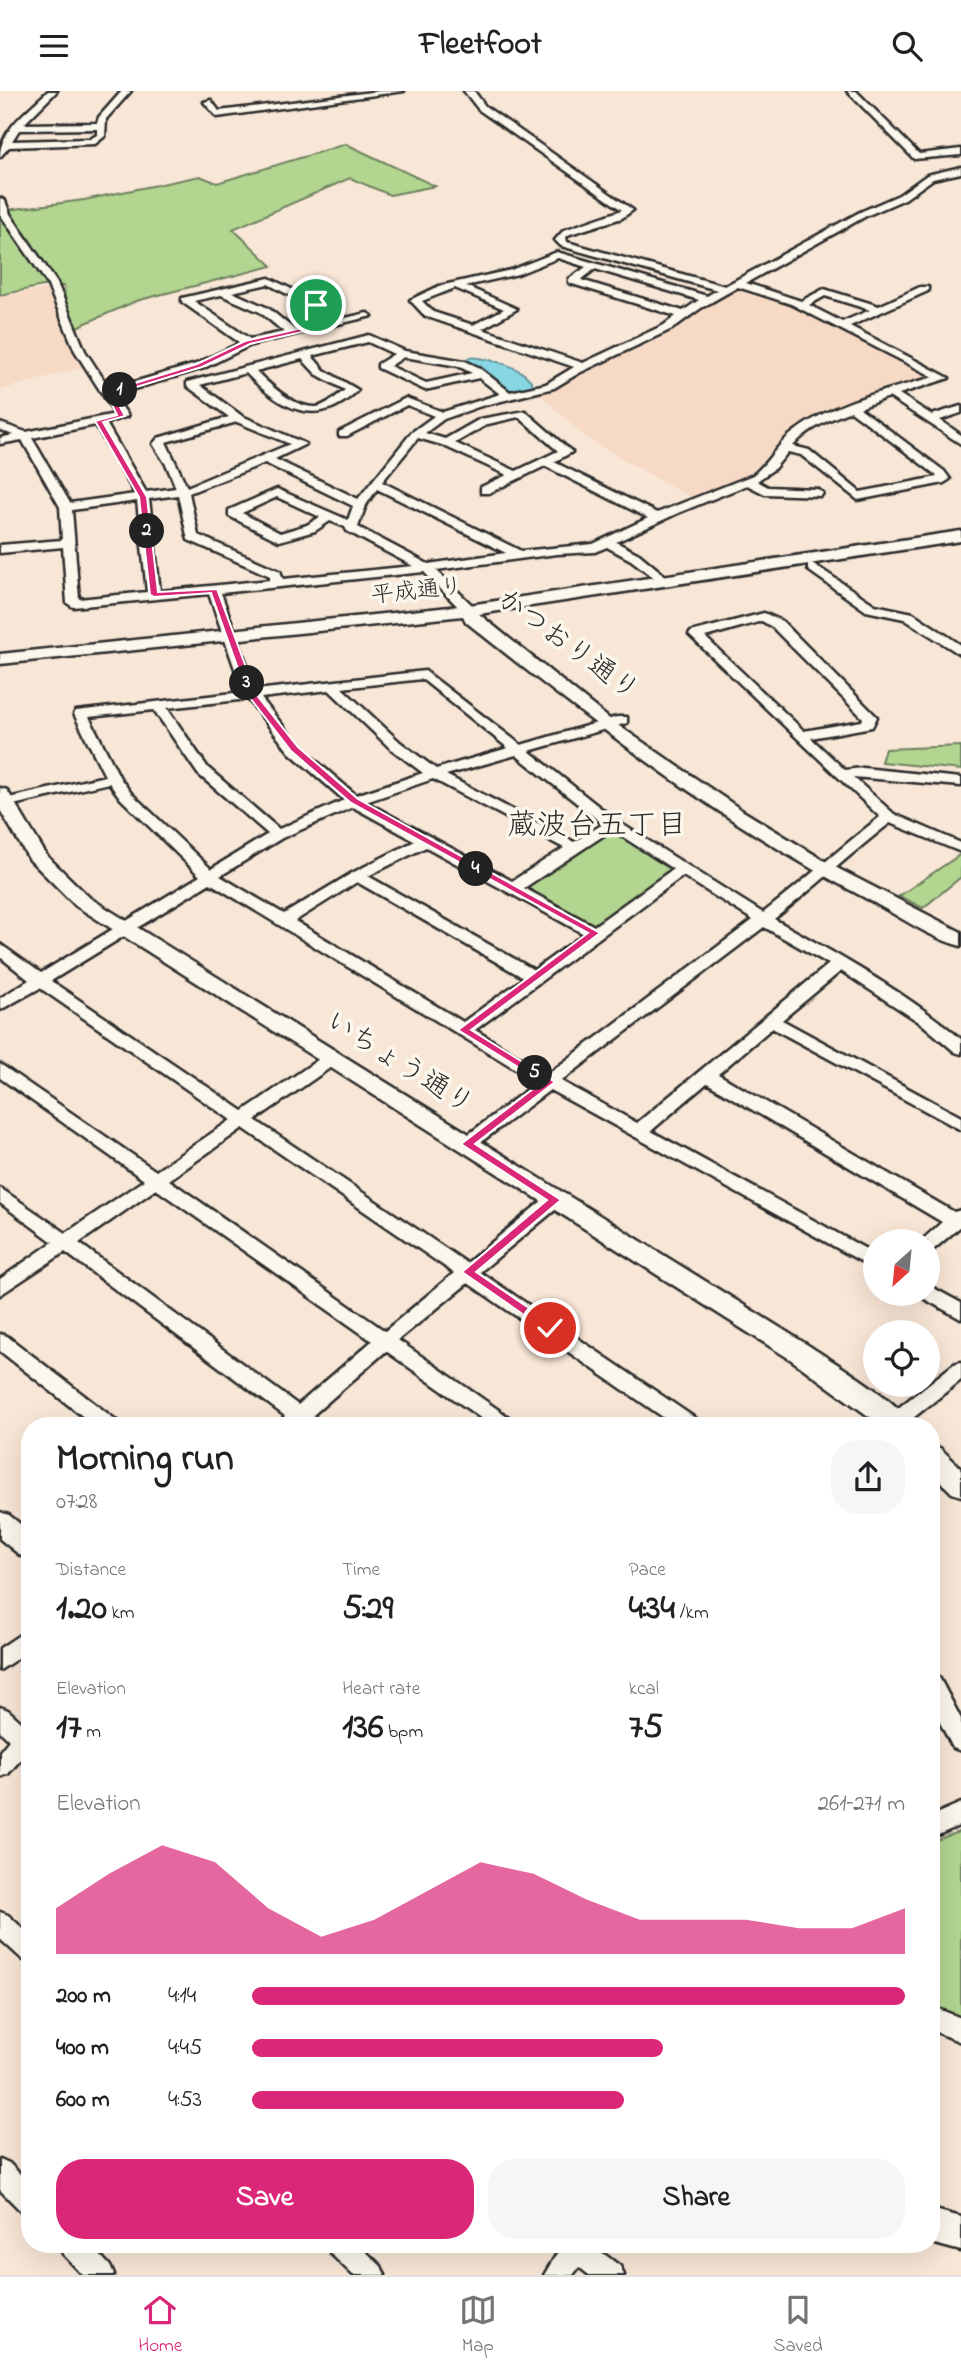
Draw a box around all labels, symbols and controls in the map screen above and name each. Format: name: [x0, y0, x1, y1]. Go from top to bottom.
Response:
text: Fleetfoot: [419, 22, 542, 69]
icon: menu: [35, 27, 73, 65]
icon: search: [888, 27, 926, 65]
pin: [286, 275, 346, 335]
icon: arrive: [297, 286, 335, 324]
pin: 1: [102, 373, 138, 407]
text: 1: [116, 376, 123, 403]
pin: 2: [130, 513, 164, 549]
text: 2: [142, 517, 151, 544]
street label: 平成通り: [370, 571, 464, 613]
street label: かつおり通り: [487, 580, 647, 712]
pin: 3: [230, 665, 264, 701]
text: 3: [243, 669, 250, 696]
district label: 蔵波台五丁目: [507, 805, 687, 849]
pin: 4: [458, 851, 494, 887]
text: 4: [472, 855, 479, 882]
street label: いちょう通り: [317, 1002, 481, 1126]
pin: 5: [518, 1055, 552, 1091]
text: 5: [529, 1059, 540, 1086]
north arrow: [863, 1229, 940, 1305]
map controls: [863, 1229, 940, 1397]
pin: [520, 1298, 580, 1358]
icon: check: [531, 1309, 569, 1347]
button: locate: [863, 1320, 940, 1397]
text: Morning run: [56, 1432, 234, 1488]
button: share: [831, 1440, 905, 1514]
text: 07:28: [56, 1486, 97, 1519]
text: Distance: [56, 1557, 126, 1584]
text: Time: [342, 1557, 380, 1584]
text: Pace: [629, 1557, 666, 1584]
text: 1.20: [56, 1584, 107, 1635]
text: 5:29: [342, 1584, 393, 1635]
text: 4:34: [629, 1584, 675, 1635]
text: km: [107, 1600, 135, 1627]
text: /km: [675, 1600, 709, 1627]
text: Elevation: [56, 1676, 126, 1703]
text: Heart rate: [342, 1676, 420, 1703]
text: kcal: [629, 1676, 659, 1703]
text: 17: [56, 1703, 82, 1754]
text: 136: [342, 1703, 383, 1754]
text: 75: [629, 1703, 663, 1754]
text: m: [82, 1719, 101, 1746]
text: bpm: [383, 1719, 423, 1746]
text: Elevation: [56, 1788, 141, 1821]
text: 261–271 m: [818, 1788, 905, 1821]
text: 200 m: [56, 1980, 111, 2013]
text: 4:14: [168, 1980, 196, 2013]
text: 400 m: [56, 2032, 109, 2065]
text: 4:45: [168, 2032, 202, 2065]
text: 600 m: [56, 2084, 110, 2117]
text: 4:53: [168, 2084, 202, 2117]
button: Save: [56, 2159, 474, 2239]
button: Share: [488, 2159, 905, 2239]
tab: Home: [138, 2291, 182, 2360]
tab: Map: [459, 2291, 497, 2360]
tab: Saved: [773, 2291, 823, 2360]

